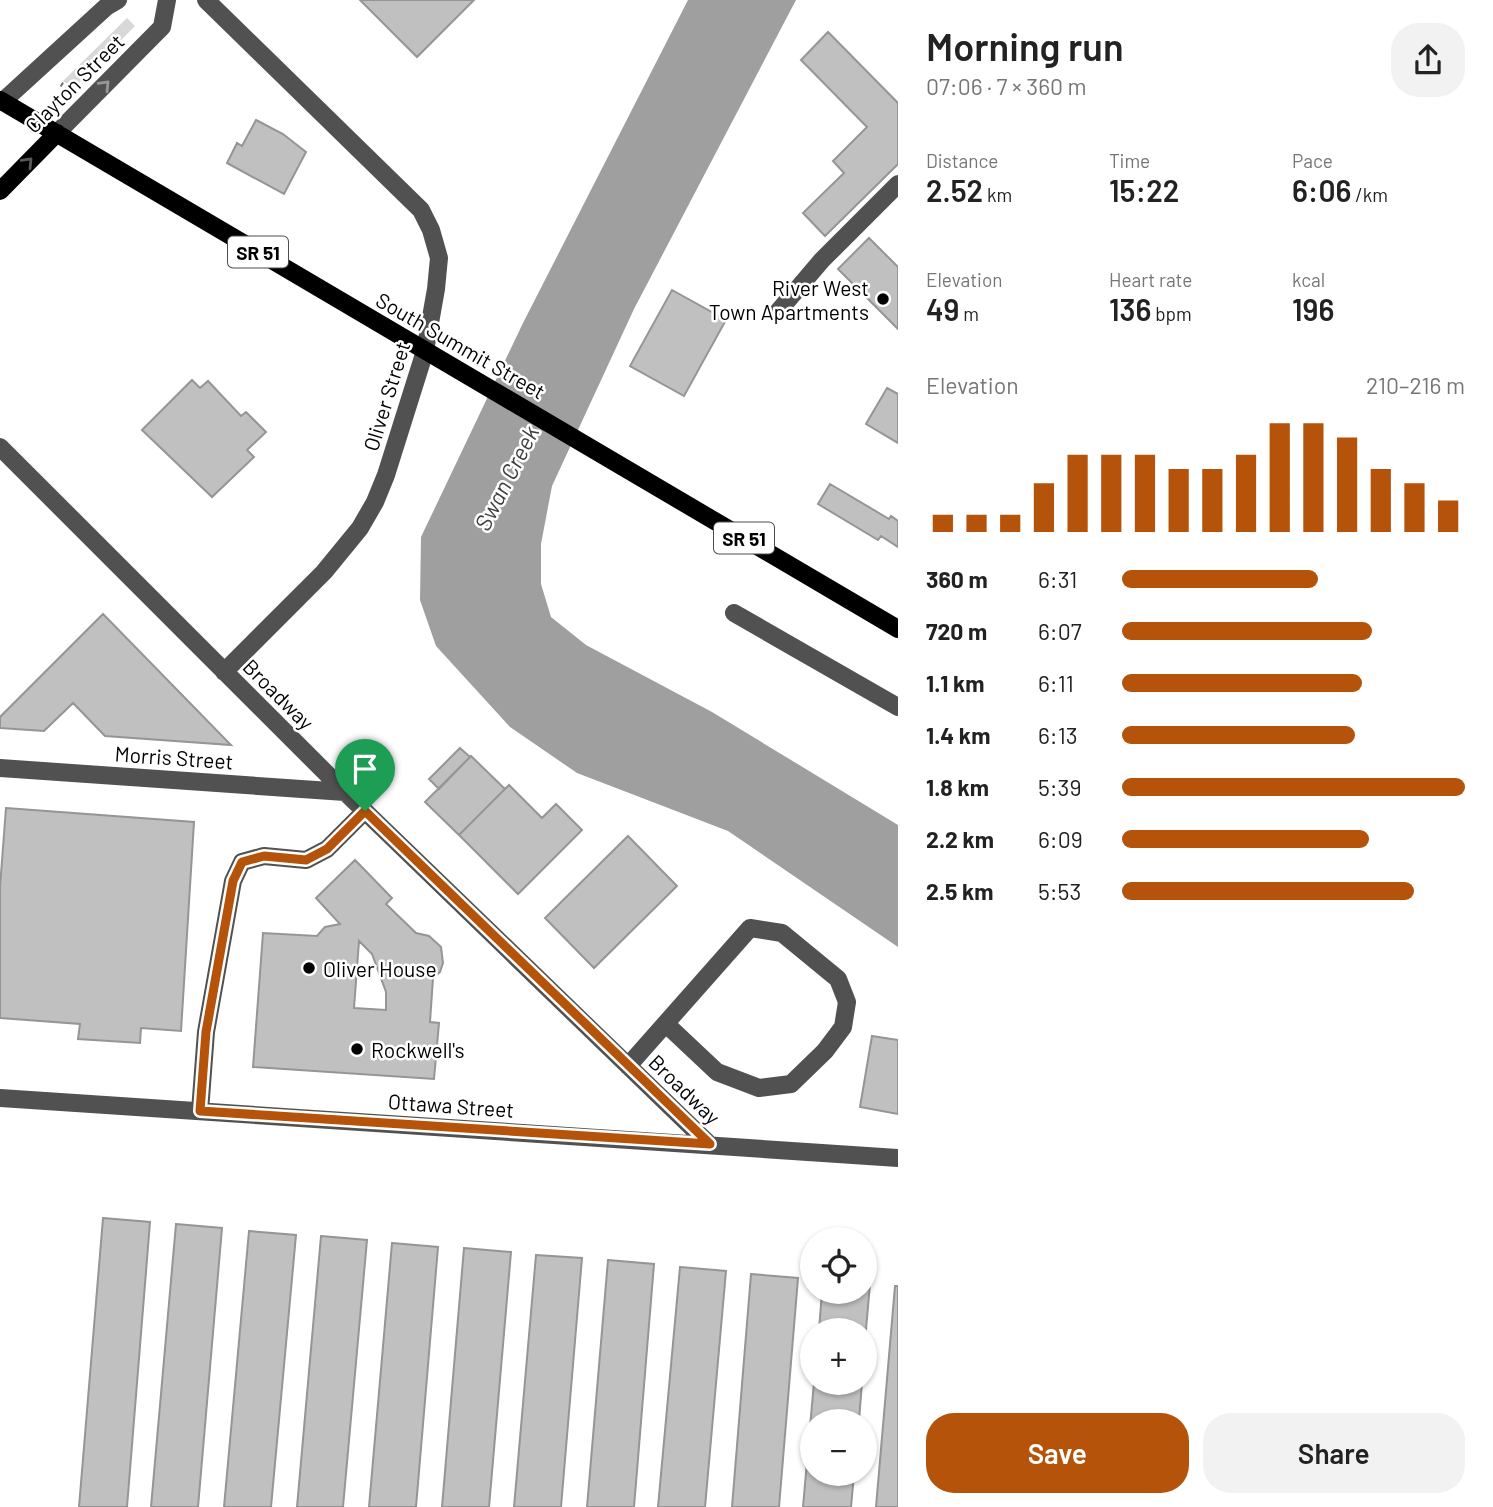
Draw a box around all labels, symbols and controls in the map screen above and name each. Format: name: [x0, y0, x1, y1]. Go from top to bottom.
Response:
text: Morning run: [926, 23, 1124, 69]
button: share: [1391, 23, 1465, 97]
street label: Clayton Street: [19, 28, 129, 138]
text: 07:06 · 7 × 360 m: [926, 72, 1087, 100]
one-way arrow: [97, 81, 110, 94]
text: Distance: [926, 149, 998, 172]
text: Time: [1109, 149, 1150, 172]
text: Pace: [1292, 149, 1333, 172]
one-way arrow: [20, 158, 33, 171]
text: 2.52: [926, 172, 983, 208]
text: 15:22: [1109, 172, 1179, 208]
text: 6:06: [1292, 172, 1351, 208]
text: km: [983, 183, 1012, 206]
text: /km: [1351, 183, 1388, 206]
road number: SR 51: [228, 236, 288, 268]
text: Elevation: [926, 268, 1003, 291]
text: Heart rate: [1109, 268, 1192, 291]
text: kcal: [1292, 268, 1325, 291]
place label: River West Town Apartments: [709, 275, 869, 324]
street label: South Summit Street: [372, 286, 550, 404]
marker: River West Town Apartments: [875, 291, 891, 307]
text: 49: [926, 291, 959, 327]
text: 136: [1109, 291, 1151, 327]
text: 196: [1292, 291, 1334, 327]
text: m: [959, 302, 979, 325]
text: bpm: [1151, 302, 1192, 325]
street label: Oliver Street: [357, 338, 415, 454]
text: Elevation: [926, 371, 1019, 399]
text: 210–216 m: [1366, 371, 1465, 399]
water label: Swan Creek: [468, 421, 544, 535]
road number: SR 51: [714, 523, 774, 554]
text: 360 m: [926, 565, 988, 593]
text: 6:31: [1038, 565, 1077, 593]
text: 720 m: [926, 617, 987, 645]
text: 6:07: [1038, 617, 1082, 645]
street label: Broadway: [239, 654, 320, 735]
text: 1.1 km: [926, 669, 985, 697]
text: 6:11: [1038, 669, 1074, 697]
text: 1.4 km: [926, 721, 990, 749]
text: 6:13: [1038, 721, 1078, 749]
pin: [335, 739, 395, 811]
street label: Morris Street: [114, 740, 234, 774]
icon: arrive: [346, 750, 384, 788]
text: 1.8 km: [926, 773, 989, 801]
text: 5:39: [1038, 773, 1081, 801]
text: 2.2 km: [926, 825, 994, 853]
text: 6:09: [1038, 825, 1083, 853]
text: 2.5 km: [926, 877, 994, 905]
text: 5:53: [1038, 877, 1081, 905]
place label: Oliver House: [323, 956, 437, 981]
marker: Oliver House: [301, 960, 317, 976]
place label: Rockwell's: [371, 1037, 465, 1062]
marker: Rockwell's: [349, 1041, 365, 1057]
street label: Broadway: [644, 1049, 726, 1129]
street label: Ottawa Street: [387, 1088, 515, 1122]
map controls: [800, 1227, 877, 1486]
button: locate: [800, 1227, 877, 1304]
button: +: [800, 1318, 877, 1395]
button: −: [800, 1409, 877, 1486]
button: Save: [926, 1413, 1189, 1493]
button: Share: [1203, 1413, 1465, 1493]

